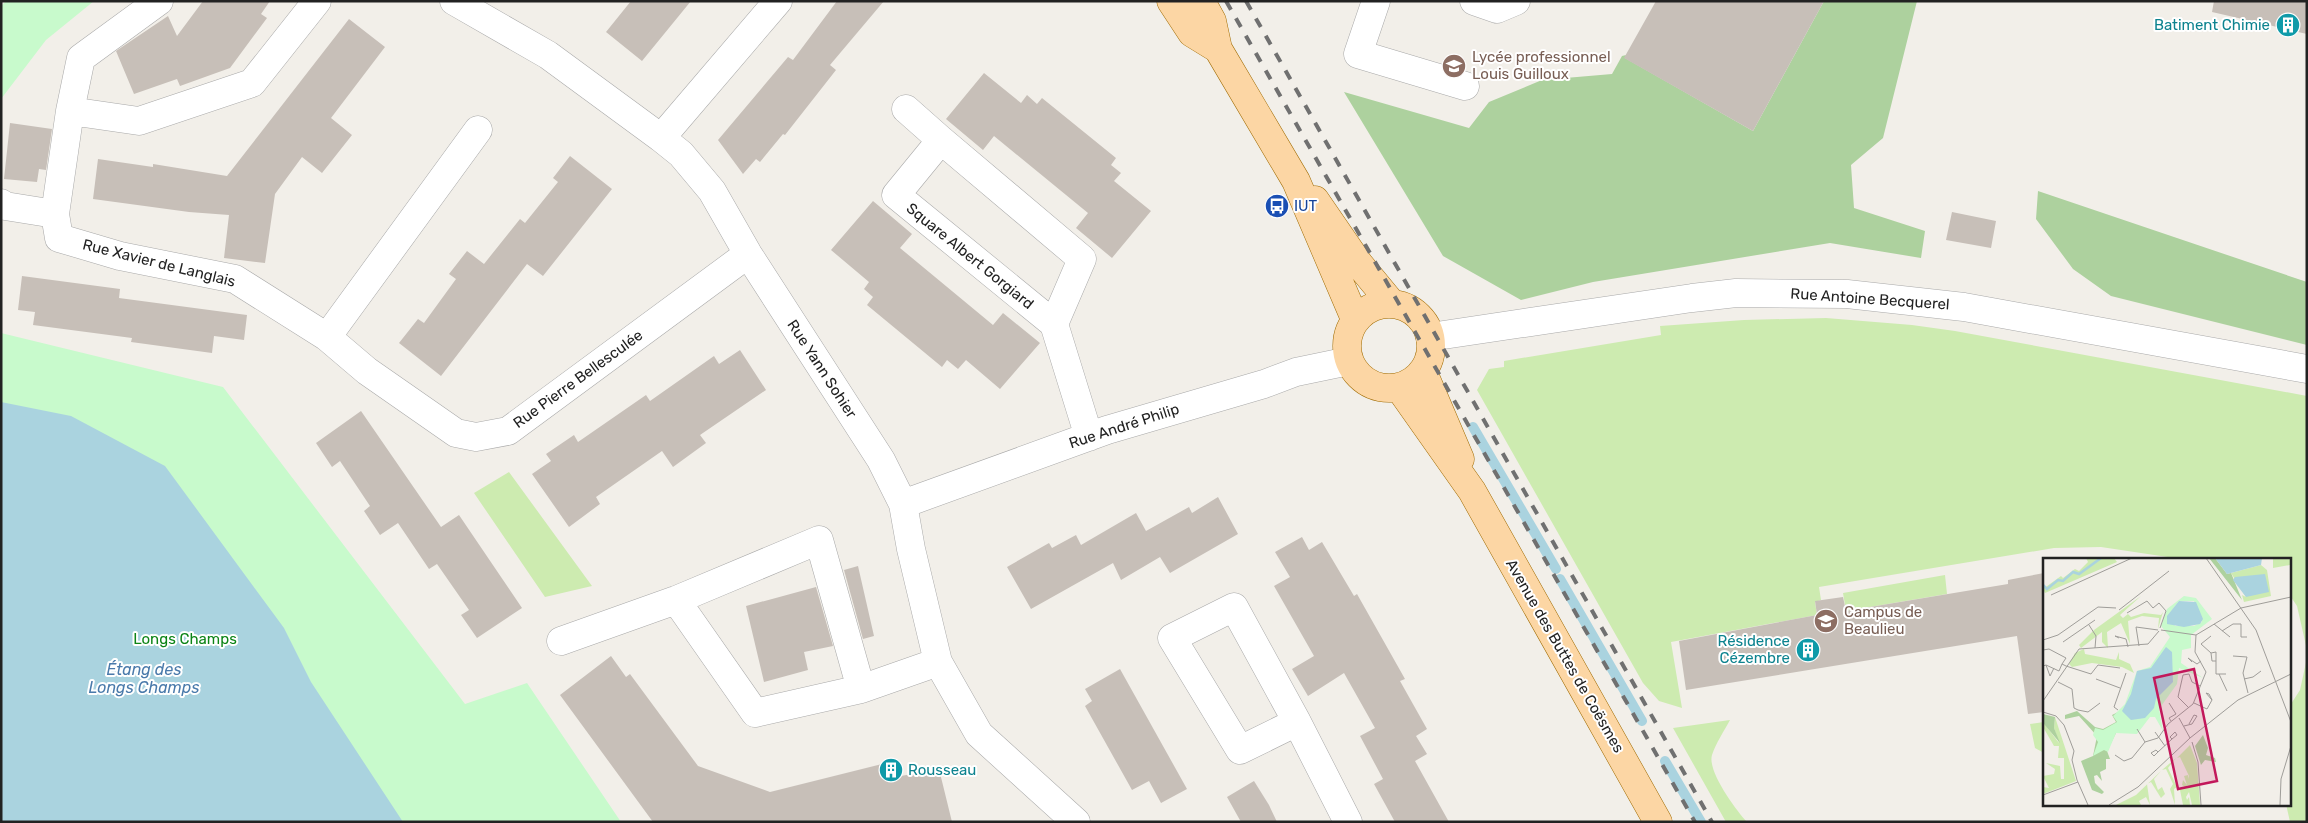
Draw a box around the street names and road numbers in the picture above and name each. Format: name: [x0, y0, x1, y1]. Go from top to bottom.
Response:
street label: Square Albert Gorgiard: [903, 199, 1037, 313]
street label: Rue Xavier de Langlais: [81, 235, 238, 291]
street label: Rue Antoine Becquerel: [1790, 284, 1950, 314]
street label: Rue Yann Sohier: [783, 316, 861, 422]
street label: Rue Pierre Bellesculée: [510, 326, 646, 432]
street label: Rue André Philip: [1067, 400, 1181, 452]
street label: Avenue des Buttes de Coësmes: [1502, 556, 1628, 756]

